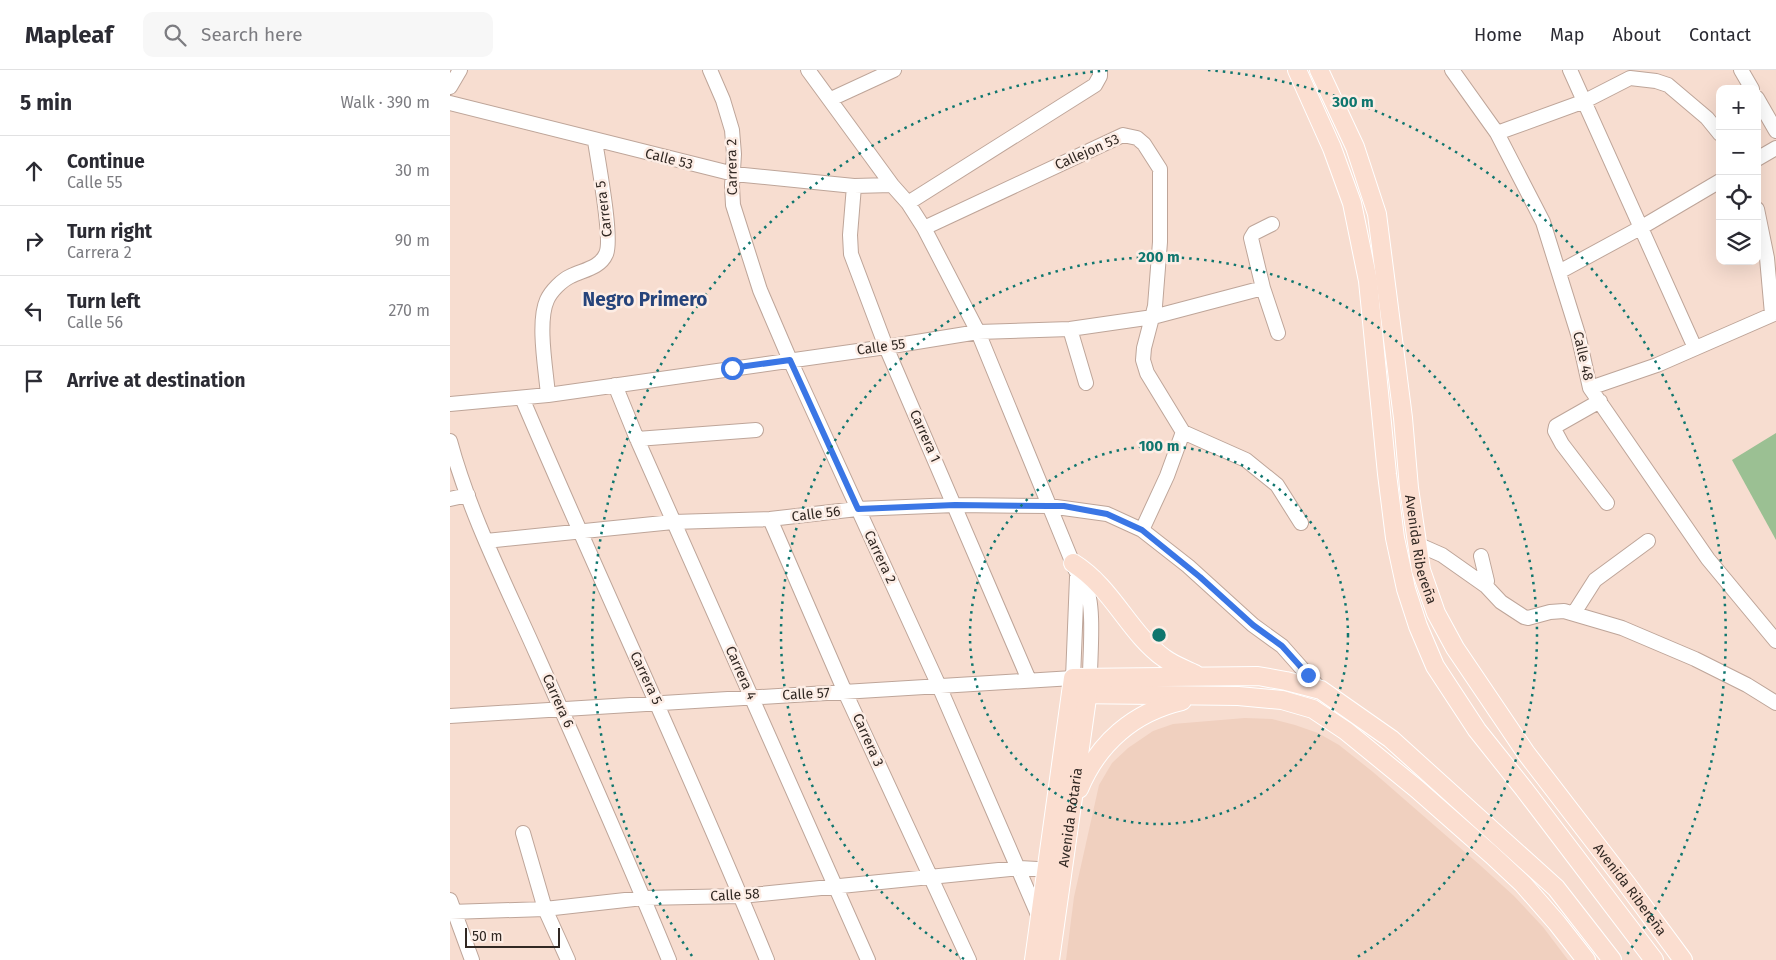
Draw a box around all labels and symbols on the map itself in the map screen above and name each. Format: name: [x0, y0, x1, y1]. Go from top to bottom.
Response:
text: 300 m: [1331, 93, 1374, 111]
street label: Callejon 53: [1052, 130, 1122, 174]
street label: Carrera 2: [723, 139, 741, 195]
street label: Calle 53: [643, 145, 695, 173]
street label: Carrera 5: [592, 180, 616, 238]
text: 200 m: [1138, 248, 1180, 266]
district label: Negro Primero: [583, 288, 707, 311]
street label: Calle 48: [1569, 330, 1597, 382]
street label: Calle 55: [856, 335, 906, 359]
route start: [721, 357, 744, 380]
street label: Carrera 1: [906, 407, 944, 465]
text: 100 m: [1139, 437, 1179, 455]
street label: Avenida Ribereña: [1402, 494, 1441, 606]
street label: Calle 56: [791, 503, 841, 525]
street label: Carrera 2: [860, 528, 900, 586]
centre of rings: [1150, 626, 1168, 644]
street label: Carrera 4: [722, 643, 761, 703]
street label: Carrera 5: [626, 649, 666, 707]
route end: [1297, 664, 1320, 687]
street label: Carrera 6: [539, 671, 577, 731]
street label: Calle 57: [782, 684, 830, 704]
street label: Carrera 3: [849, 711, 887, 769]
street label: Avenida Rotaria: [1055, 767, 1086, 868]
street label: Avenida Ribereña: [1590, 840, 1670, 939]
street label: Calle 58: [710, 885, 760, 905]
scale bar: [465, 925, 560, 948]

